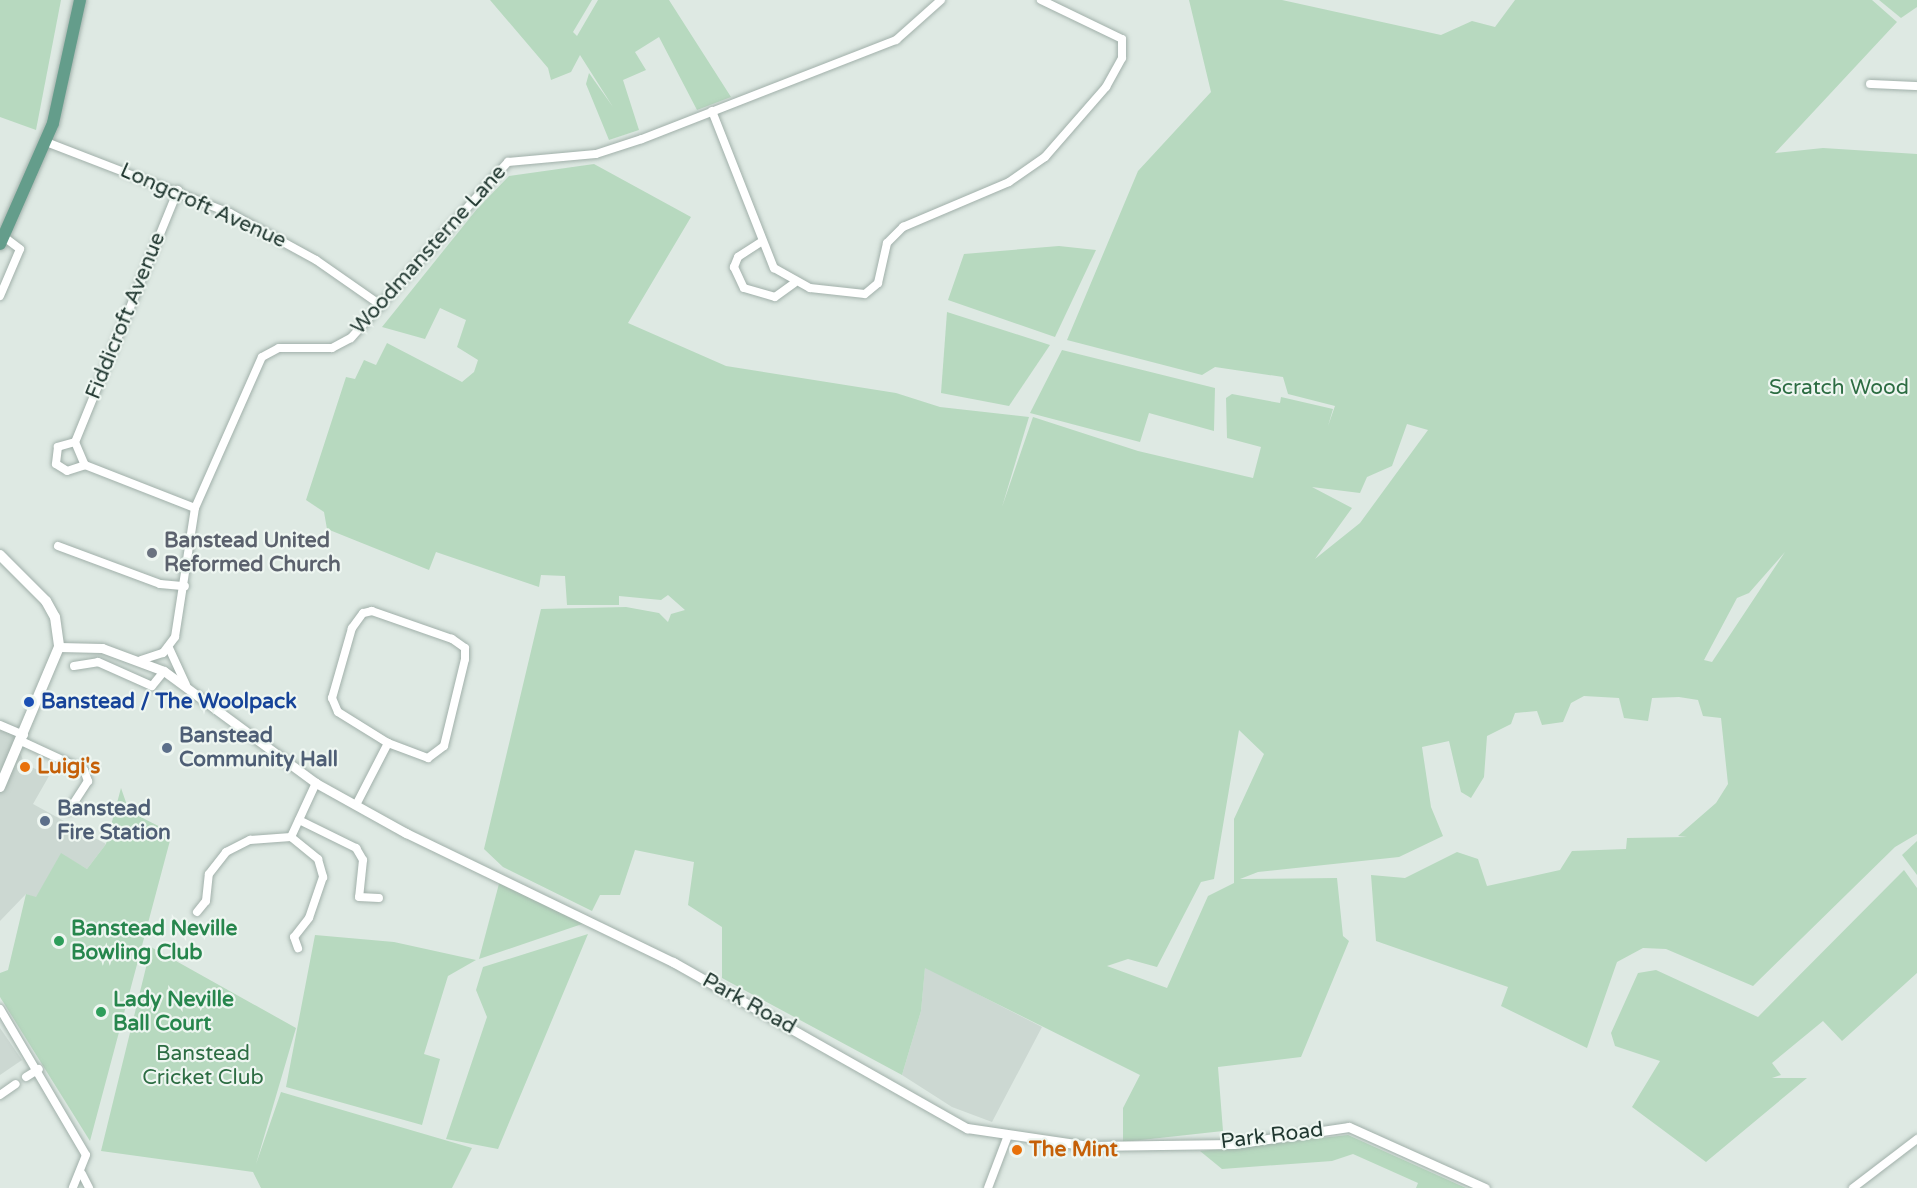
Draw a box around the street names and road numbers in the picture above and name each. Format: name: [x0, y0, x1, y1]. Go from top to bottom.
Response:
street label: Longcroft Avenue: [116, 158, 290, 254]
street label: Woodmansterne Lane: [346, 160, 512, 340]
street label: Fiddicroft Avenue: [81, 229, 171, 403]
street label: Park Road: [698, 968, 800, 1040]
street label: Park Road: [1219, 1117, 1325, 1155]

